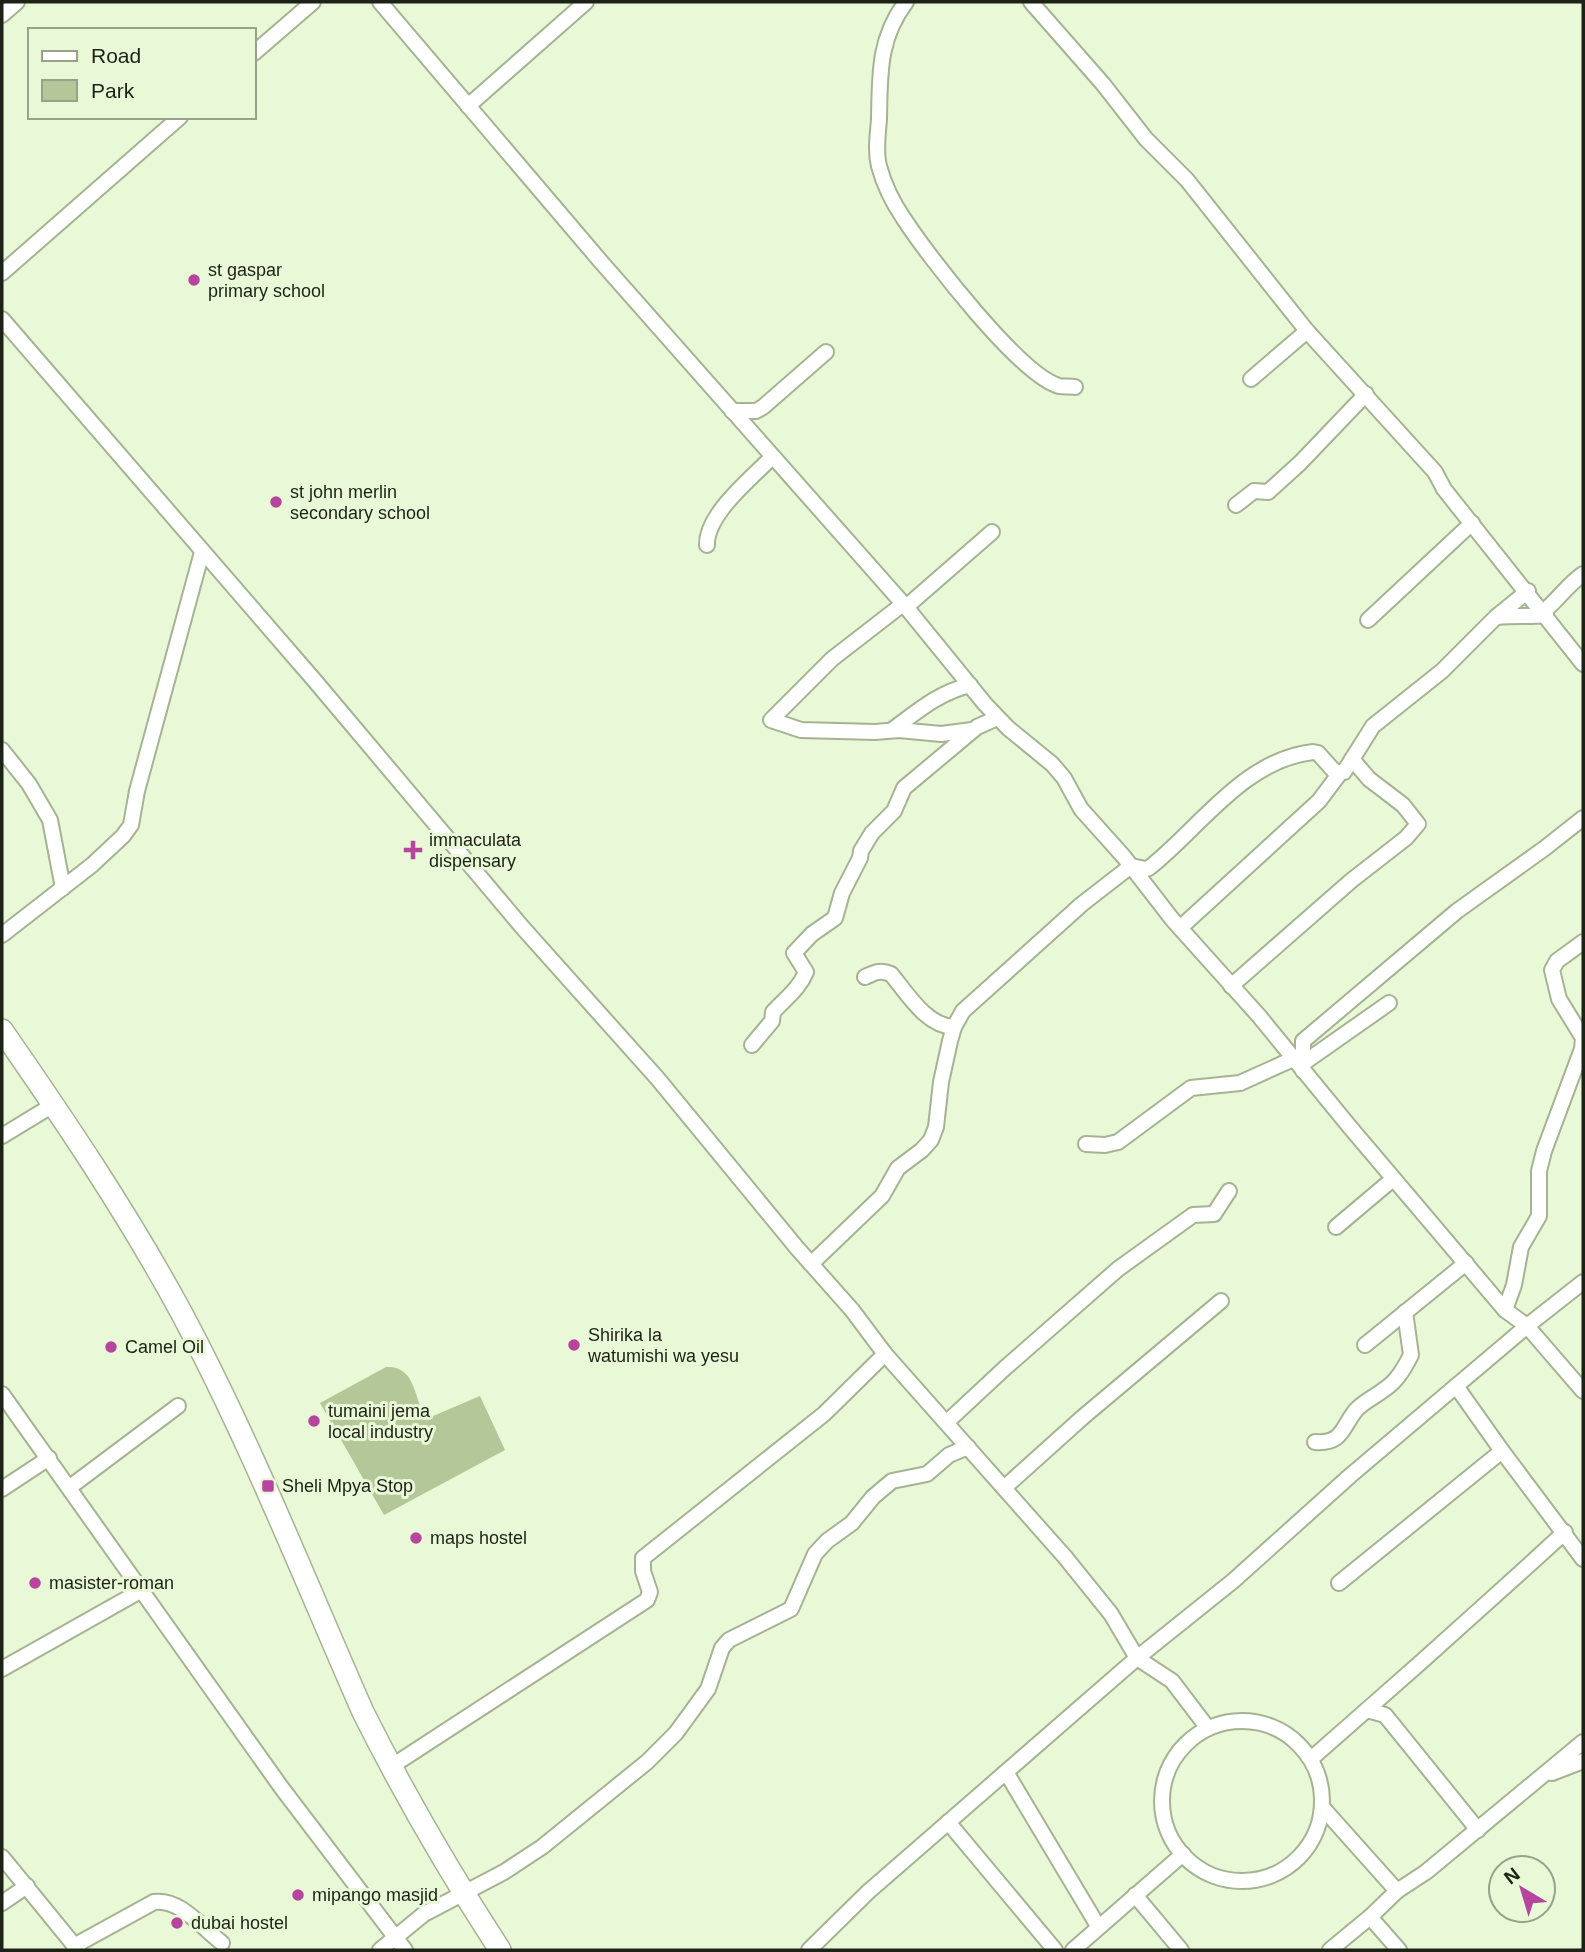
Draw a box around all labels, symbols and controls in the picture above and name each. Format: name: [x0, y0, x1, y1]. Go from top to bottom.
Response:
legend: [28, 28, 256, 119]
text: Road: [91, 44, 141, 67]
text: Park: [91, 79, 135, 102]
place label: st gaspar primary school: [208, 260, 325, 301]
marker: st gaspar primary school: [186, 272, 202, 288]
place label: st john merlin secondary school: [290, 482, 430, 523]
marker: st john merlin secondary school: [268, 494, 284, 510]
place label: immaculata dispensary: [429, 830, 522, 871]
marker: immaculata dispensary: [403, 840, 423, 860]
place label: Shirika la watumishi wa yesu: [587, 1325, 739, 1366]
place label: Camel Oil: [125, 1337, 204, 1357]
marker: Shirika la watumishi wa yesu: [566, 1337, 582, 1353]
marker: Camel Oil: [103, 1339, 119, 1355]
place label: tumaini jema local industry: [328, 1401, 433, 1442]
marker: tumaini jema local industry: [306, 1413, 322, 1429]
place label: Sheli Mpya Stop: [282, 1476, 413, 1496]
marker: Sheli Mpya Stop: [260, 1478, 276, 1494]
place label: maps hostel: [430, 1528, 527, 1548]
marker: maps hostel: [408, 1530, 424, 1546]
place label: masister-roman: [49, 1573, 174, 1593]
marker: masister-roman: [27, 1575, 43, 1591]
north arrow: [1487, 1854, 1557, 1924]
text: N: [1500, 1863, 1524, 1888]
place label: mipango masjid: [312, 1885, 438, 1905]
marker: mipango masjid: [290, 1887, 306, 1903]
place label: dubai hostel: [191, 1913, 288, 1933]
marker: dubai hostel: [169, 1915, 185, 1931]

